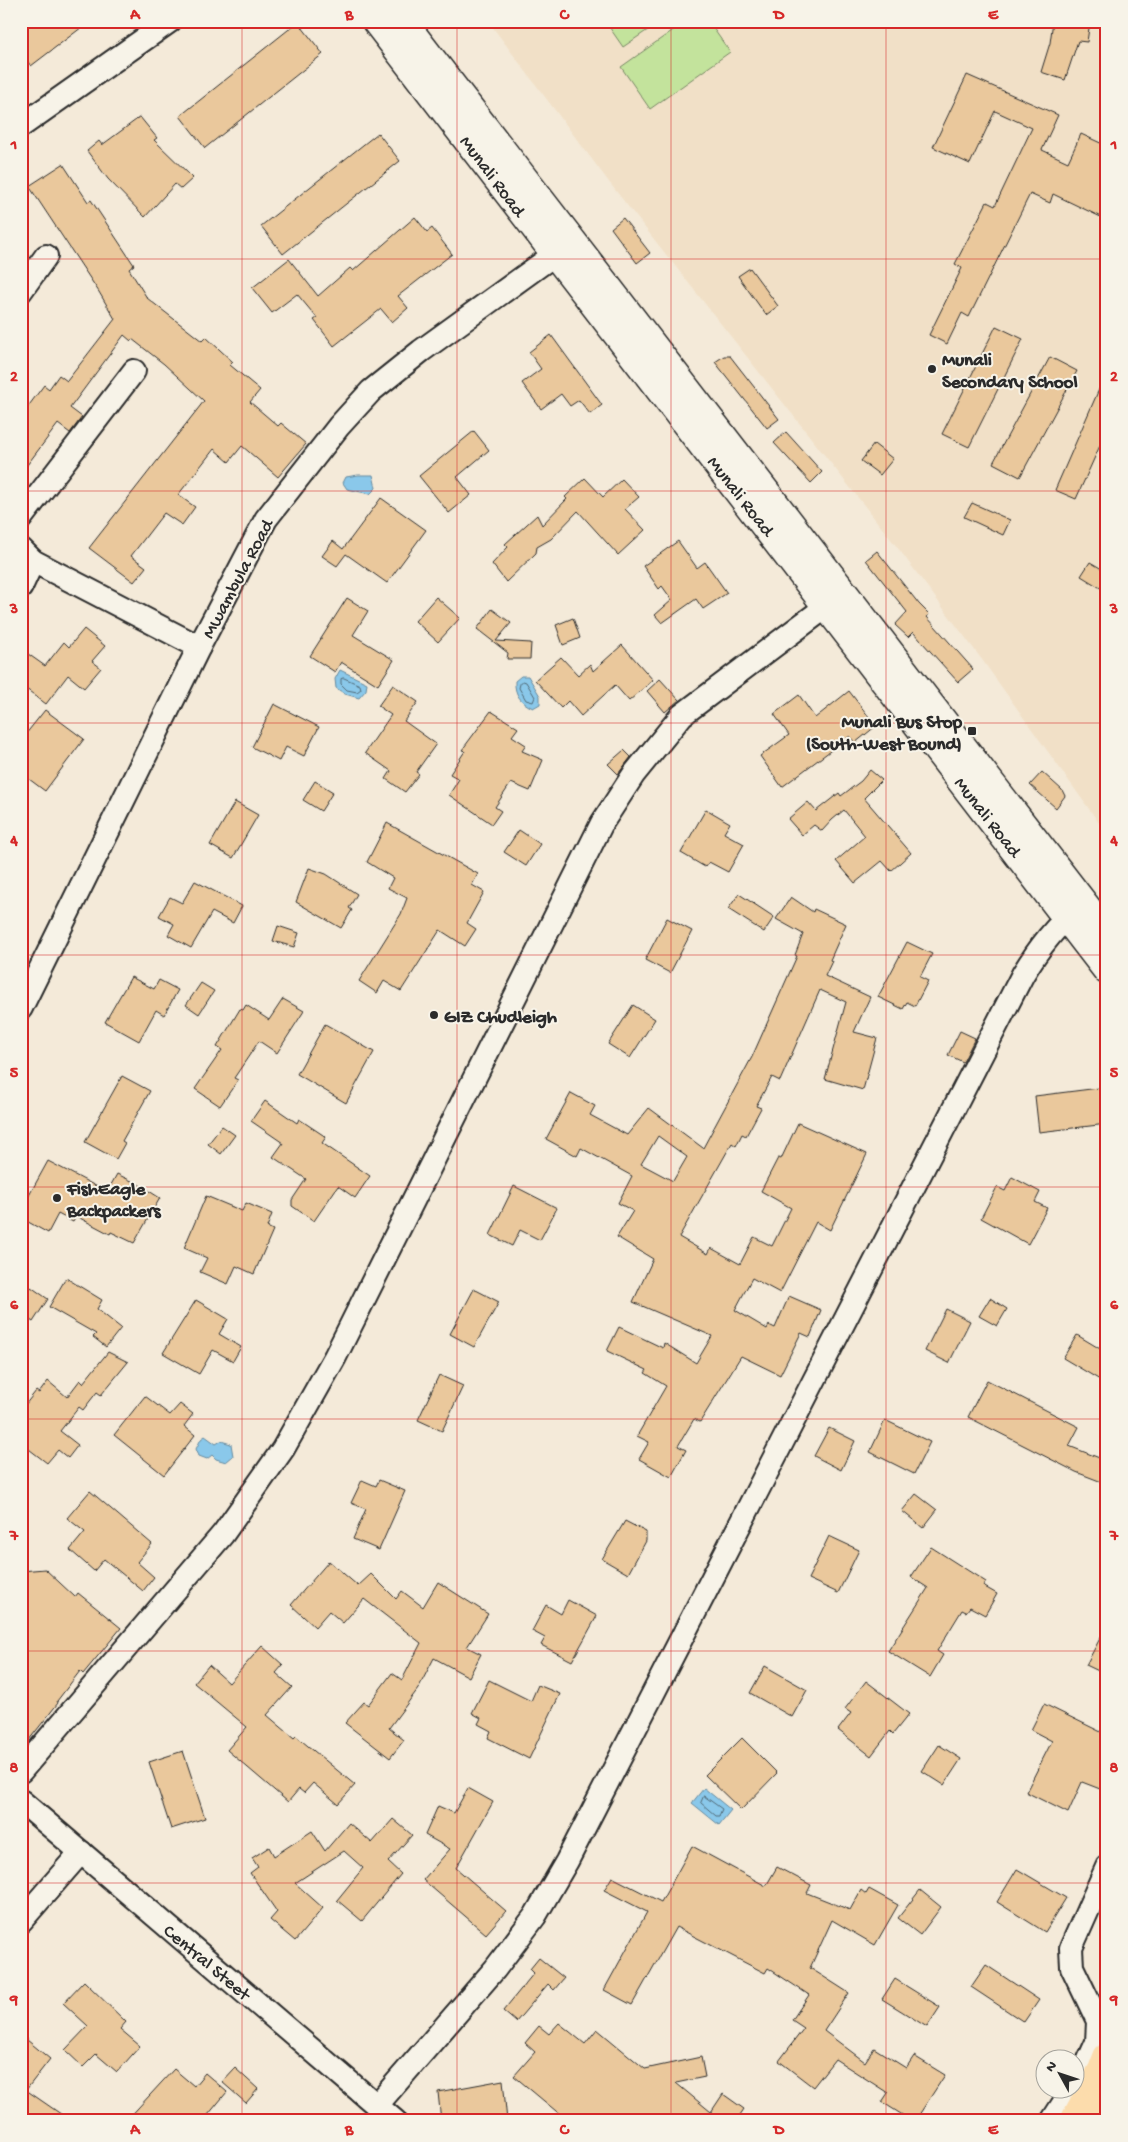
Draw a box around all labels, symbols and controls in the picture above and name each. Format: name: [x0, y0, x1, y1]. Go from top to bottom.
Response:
text: A: [129, 7, 141, 26]
text: B: [344, 7, 354, 26]
text: C: [559, 7, 570, 26]
text: D: [772, 7, 785, 26]
text: E: [988, 7, 999, 26]
street label: Munali Road: [453, 132, 530, 224]
text: 1: [10, 137, 17, 156]
text: 1: [1110, 137, 1117, 156]
place label: Munali Secondary School: [942, 350, 1078, 395]
marker: Munali Secondary School: [926, 363, 938, 375]
text: 2: [10, 369, 18, 388]
text: 2: [1110, 369, 1118, 388]
street label: Munali Road: [701, 452, 779, 544]
street label: Mwambula Road: [198, 514, 281, 643]
text: 3: [9, 601, 18, 620]
text: 3: [1109, 601, 1118, 620]
place label: Munali Bus Stop (South-West Bound): [806, 712, 963, 757]
marker: Munali Bus Stop (South-West Bound): [966, 725, 978, 737]
street label: Munali Road: [948, 773, 1026, 865]
text: 4: [9, 833, 18, 852]
text: 4: [1109, 833, 1118, 852]
place label: GIZ Chudleigh: [444, 1007, 558, 1030]
marker: GIZ Chudleigh: [428, 1009, 440, 1021]
text: 5: [10, 1065, 19, 1084]
text: 5: [1110, 1065, 1119, 1084]
place label: FishEagle Backpackers: [66, 1179, 162, 1224]
marker: FishEagle Backpackers: [51, 1192, 63, 1204]
text: 6: [10, 1297, 19, 1316]
text: 6: [1110, 1297, 1119, 1316]
text: 7: [9, 1528, 19, 1547]
text: 7: [1109, 1528, 1119, 1547]
text: 8: [10, 1760, 19, 1779]
text: 8: [1110, 1760, 1119, 1779]
street label: Central Steet: [157, 1921, 256, 2008]
text: 9: [9, 1992, 18, 2011]
text: 9: [1109, 1992, 1118, 2011]
north arrow: [1036, 2050, 1086, 2100]
text: N: [1043, 2058, 1061, 2076]
text: A: [129, 2122, 141, 2141]
text: B: [344, 2122, 354, 2141]
text: C: [559, 2122, 570, 2141]
text: D: [772, 2122, 785, 2141]
text: E: [988, 2122, 999, 2141]

